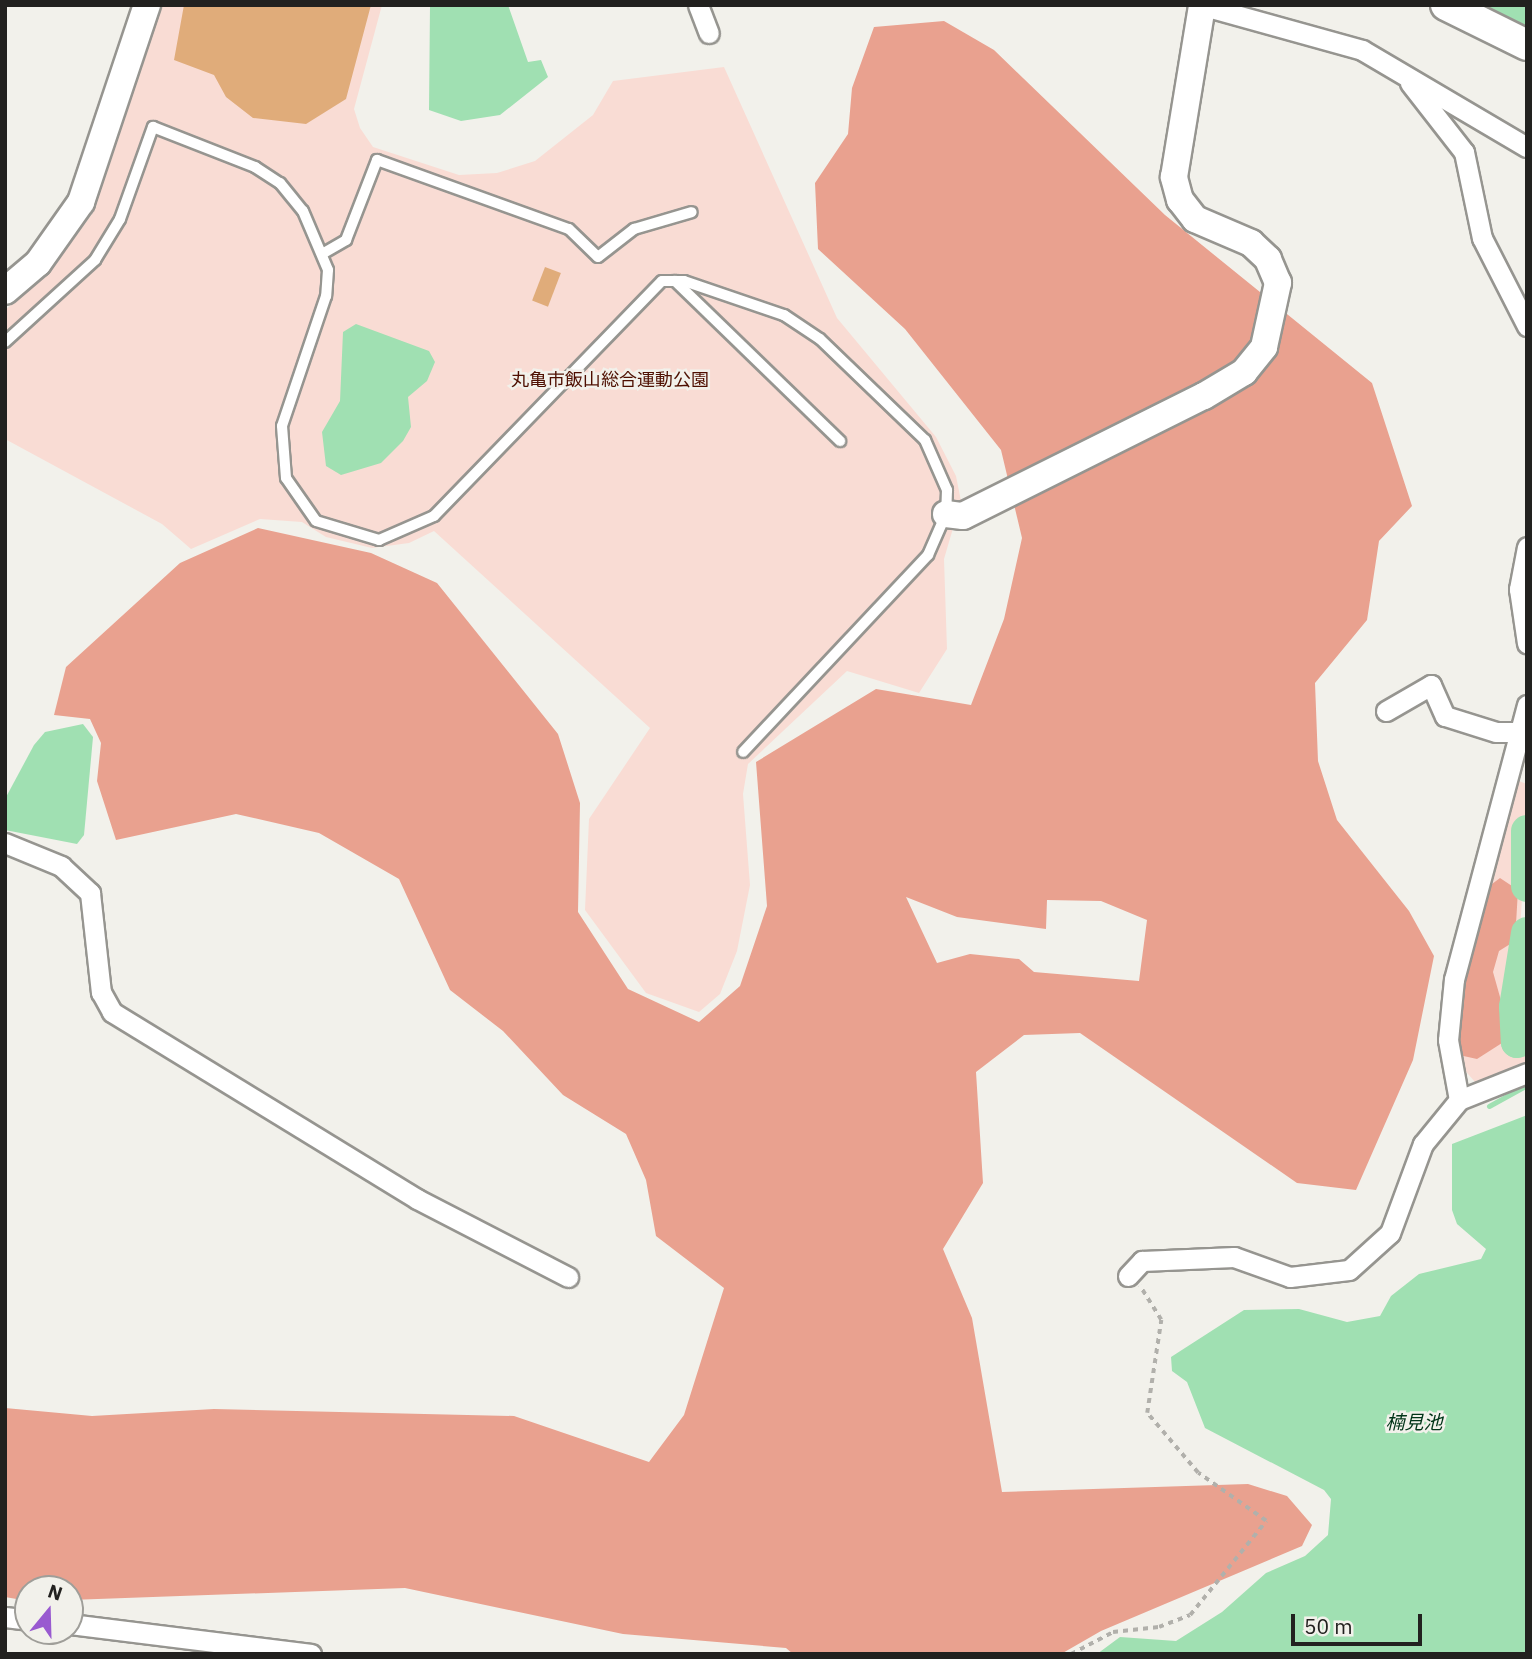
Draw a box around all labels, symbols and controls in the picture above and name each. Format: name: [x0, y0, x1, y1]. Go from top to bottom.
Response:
park label: 丸亀市飯山総合運動公園: [511, 369, 709, 391]
water label: 楠見池: [1386, 1412, 1442, 1434]
north arrow: [14, 1575, 84, 1645]
text: N: [45, 1578, 66, 1606]
scale bar: [1294, 1600, 1425, 1644]
text: 50 m: [1304, 1612, 1353, 1640]

